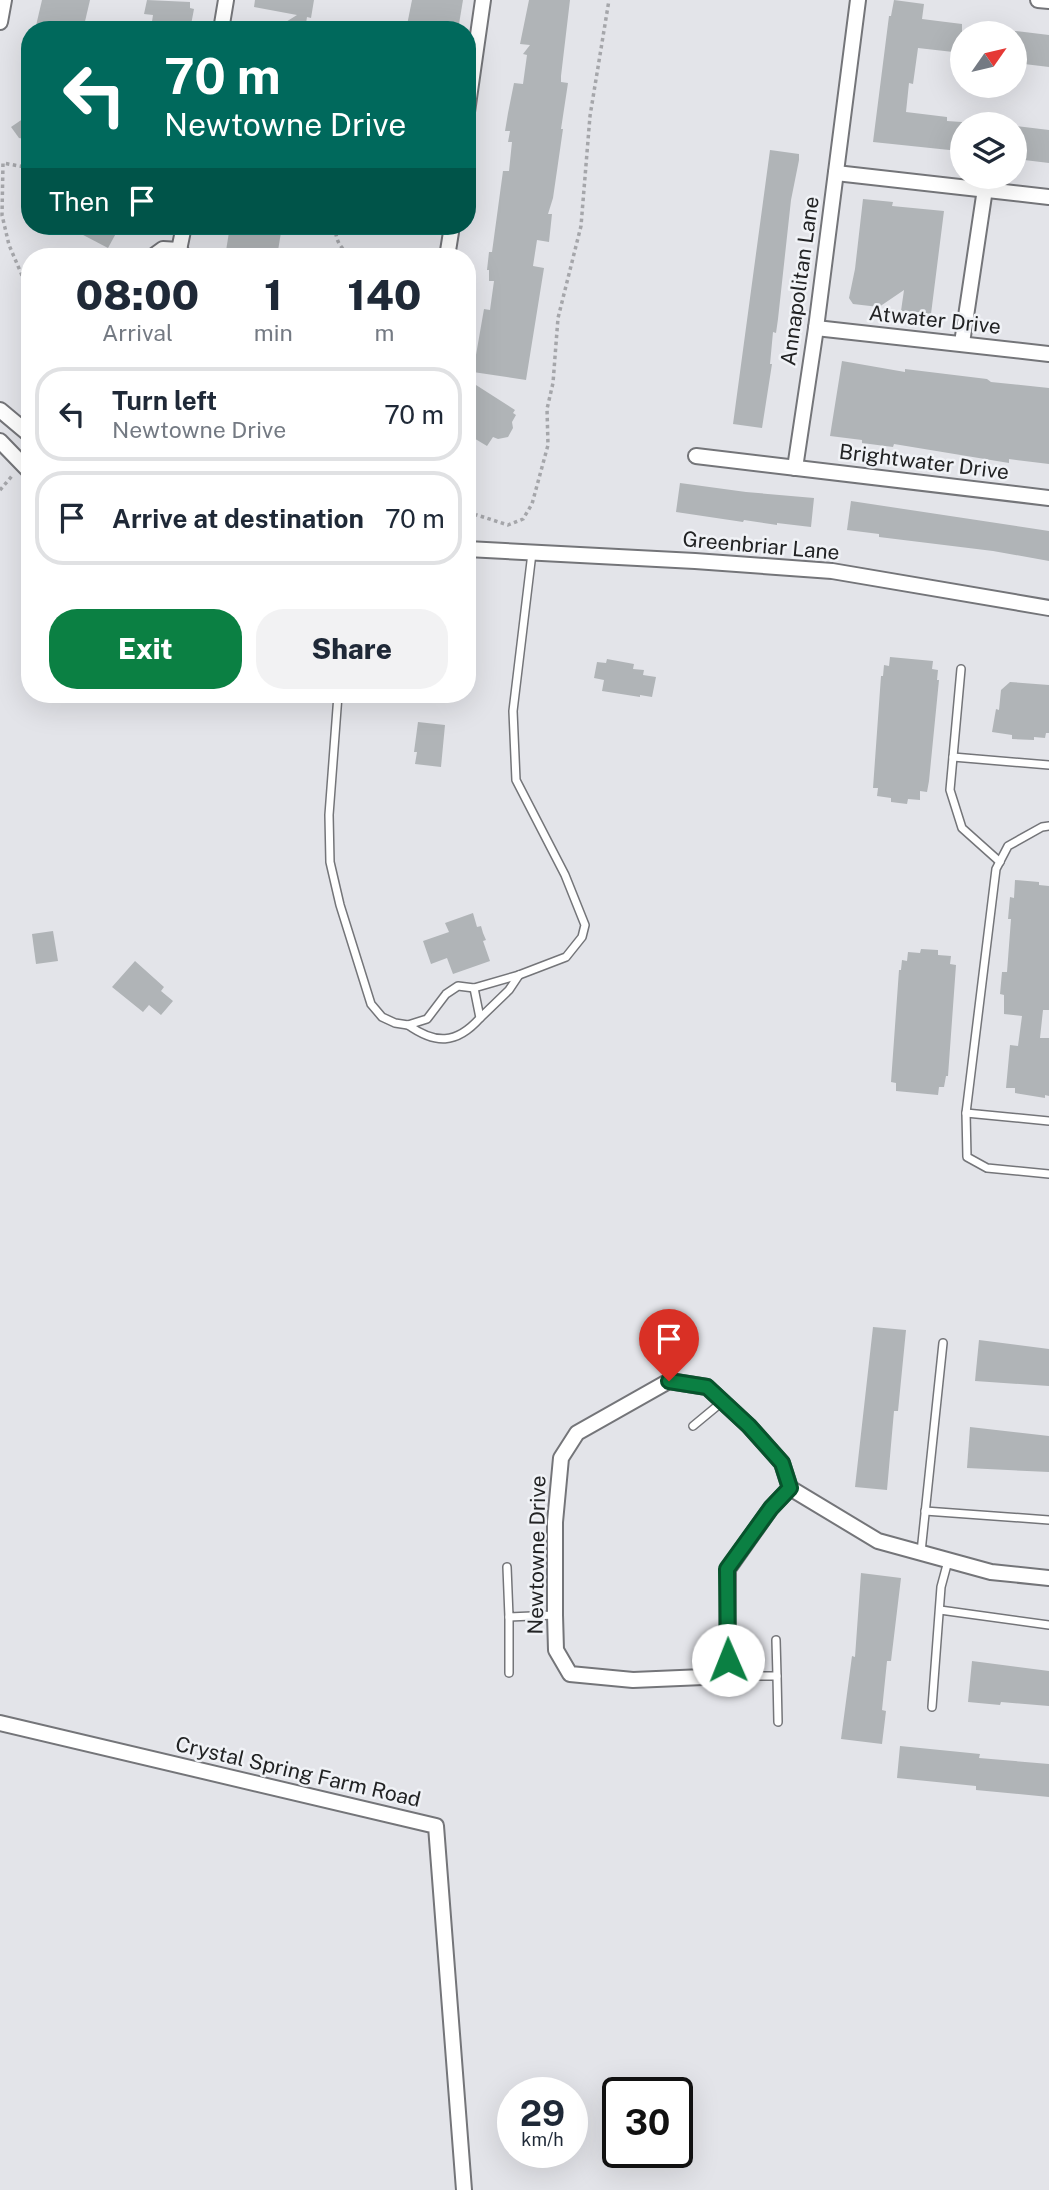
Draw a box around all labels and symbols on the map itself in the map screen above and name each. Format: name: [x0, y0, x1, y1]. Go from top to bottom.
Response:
north arrow: [950, 21, 1027, 98]
street label: Annapolitan Lane: [775, 195, 824, 367]
street label: Atwater Drive: [868, 300, 1002, 339]
street label: Brightwater Drive: [838, 439, 1010, 484]
street label: Greenbriar Lane: [681, 526, 841, 565]
pin: [639, 1309, 699, 1381]
street label: Newtowne Drive: [523, 1475, 550, 1635]
position arrow: [691, 1623, 765, 1697]
street label: Crystal Spring Farm Road: [173, 1731, 423, 1812]
speed limit sign: 30: [602, 2077, 693, 2168]

